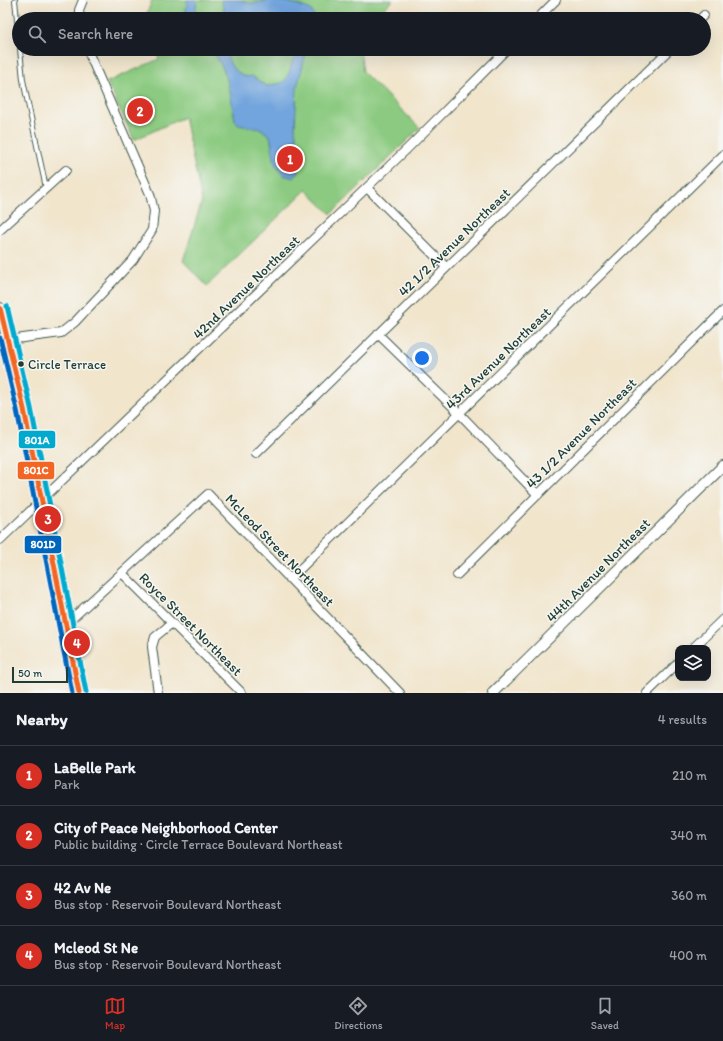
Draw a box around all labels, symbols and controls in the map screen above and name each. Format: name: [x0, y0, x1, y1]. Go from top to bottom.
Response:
search box: [12, 12, 711, 56]
icon: search: [26, 23, 48, 45]
text: Search here: [58, 25, 133, 43]
pin: 2: [127, 96, 153, 126]
pin: 1: [277, 144, 303, 174]
street label: 42 1/2 Avenue Northeast: [395, 185, 514, 300]
street label: 42nd Avenue Northeast: [189, 232, 303, 343]
street label: 43rd Avenue Northeast: [442, 304, 555, 413]
your location: [412, 348, 432, 368]
place label: Circle Terrace: [28, 357, 106, 372]
marker: Circle Terrace: [16, 359, 26, 369]
street label: 43 1/2 Avenue Northeast: [523, 375, 640, 492]
line badge: 801A: [18, 430, 56, 449]
text: 801A: [25, 434, 50, 447]
line badge: 801C: [17, 461, 55, 480]
text: 801C: [24, 464, 48, 477]
street label: McLeod Street Northeast: [222, 491, 338, 610]
pin: 3: [35, 504, 61, 534]
street label: 44th Avenue Northeast: [543, 515, 654, 626]
line badge: 801D: [24, 535, 62, 554]
text: 801D: [30, 538, 56, 551]
street label: Royce Street Northeast: [136, 569, 246, 679]
pin: 4: [64, 628, 90, 658]
map controls: [675, 645, 711, 681]
button: layers: [675, 645, 711, 681]
scale bar: [12, 665, 68, 684]
text: 50 m: [18, 667, 42, 680]
text: Nearby: [16, 709, 68, 729]
text: 4 results: [658, 712, 707, 727]
text: LaBelle Park: [54, 759, 135, 777]
text: 1: [26, 768, 32, 783]
text: 210 m: [672, 768, 707, 783]
text: Park: [54, 777, 80, 792]
text: City of Peace Neighborhood Center: [54, 819, 278, 837]
text: 2: [26, 828, 32, 843]
text: 340 m: [670, 828, 707, 843]
text: Public building · Circle Terrace Boulevard Northeast: [54, 837, 343, 852]
text: 42 Av Ne: [54, 879, 111, 897]
text: 3: [25, 888, 33, 903]
text: 360 m: [671, 888, 707, 903]
text: Bus stop · Reservoir Boulevard Northeast: [54, 897, 281, 912]
text: Mcleod St Ne: [54, 939, 138, 957]
text: 4: [25, 948, 33, 963]
text: 400 m: [669, 948, 707, 963]
text: Bus stop · Reservoir Boulevard Northeast: [54, 957, 281, 972]
tab: Map: [104, 995, 126, 1032]
tab: Directions: [334, 995, 383, 1032]
tab: Saved: [591, 995, 619, 1032]

